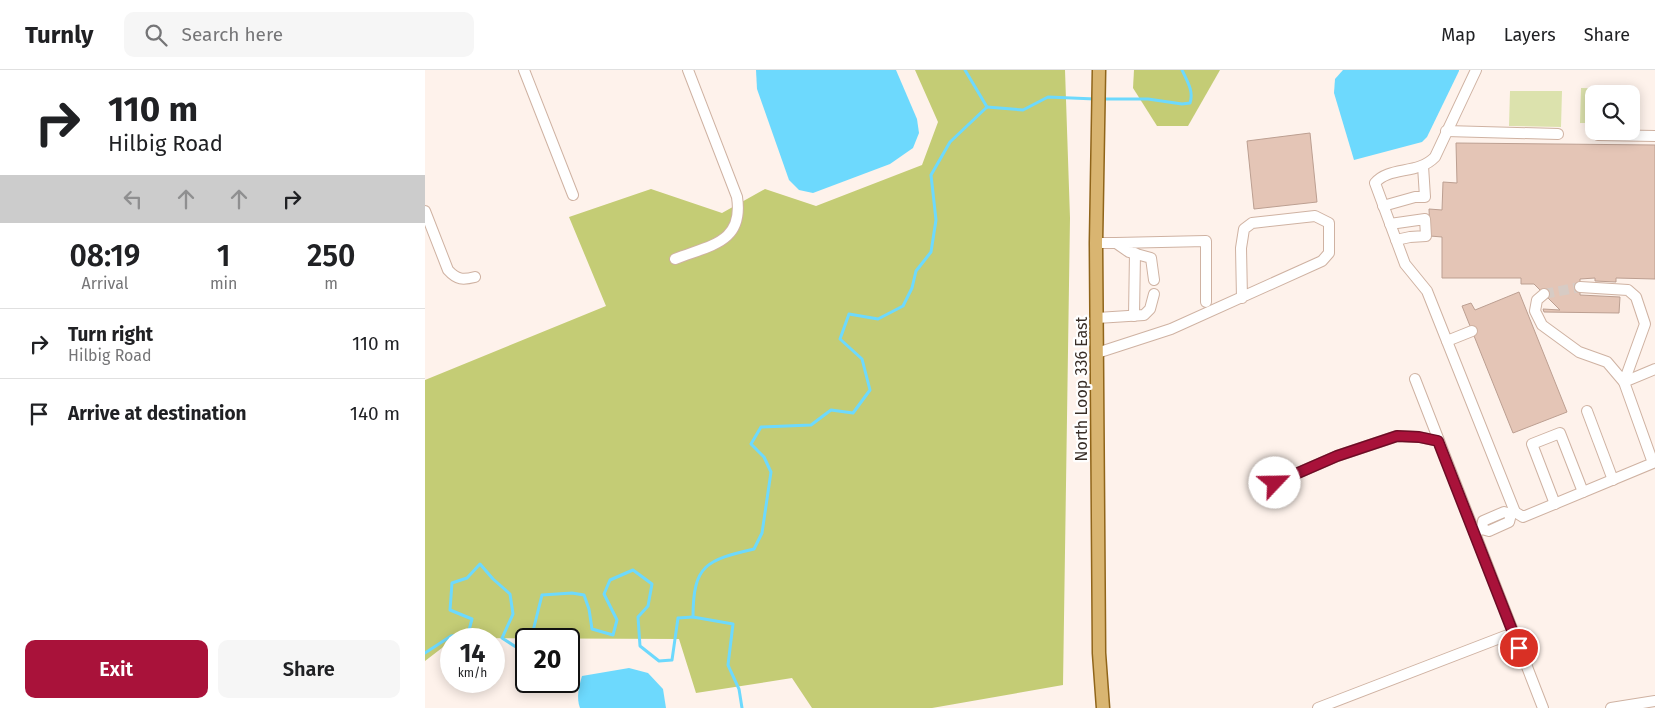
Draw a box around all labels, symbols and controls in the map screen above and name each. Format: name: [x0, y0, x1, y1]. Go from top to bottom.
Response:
search box: [124, 12, 474, 57]
text: Turnly: [25, 21, 94, 49]
icon: search: [142, 21, 170, 49]
text: Search here: [182, 23, 283, 46]
text: Map: [1441, 24, 1476, 46]
text: Layers: [1504, 24, 1556, 46]
text: Share: [1584, 24, 1630, 46]
map controls: [1585, 85, 1640, 140]
button: search: [1585, 85, 1640, 140]
text: 110 m: [108, 88, 198, 130]
icon: right: [25, 90, 90, 155]
text: Hilbig Road: [108, 130, 223, 157]
icon: left: [119, 185, 147, 213]
icon: ahead: [172, 185, 200, 213]
icon: ahead: [225, 185, 253, 213]
icon: right: [278, 185, 306, 213]
text: 08:19: [69, 238, 140, 274]
text: 1: [217, 238, 231, 274]
text: 250: [307, 238, 356, 274]
text: Arrival: [82, 274, 128, 293]
text: min: [210, 274, 238, 293]
text: m: [324, 274, 338, 293]
street label: North Loop 336 East: [1072, 316, 1091, 461]
text: Turn right: [68, 323, 153, 346]
icon: right: [25, 330, 53, 358]
text: 110 m: [352, 332, 400, 355]
text: Hilbig Road: [68, 346, 152, 365]
icon: arrive: [25, 400, 53, 428]
text: Arrive at destination: [68, 402, 247, 425]
text: 140 m: [350, 402, 400, 425]
position arrow: [1248, 456, 1300, 508]
pin: [1498, 627, 1540, 669]
speed limit sign: 20: [515, 628, 580, 693]
icon: arrive: [1505, 634, 1533, 662]
text: 14: [460, 639, 485, 669]
button: Exit: [25, 640, 208, 698]
button: Share: [218, 640, 400, 698]
text: km/h: [458, 666, 487, 680]

